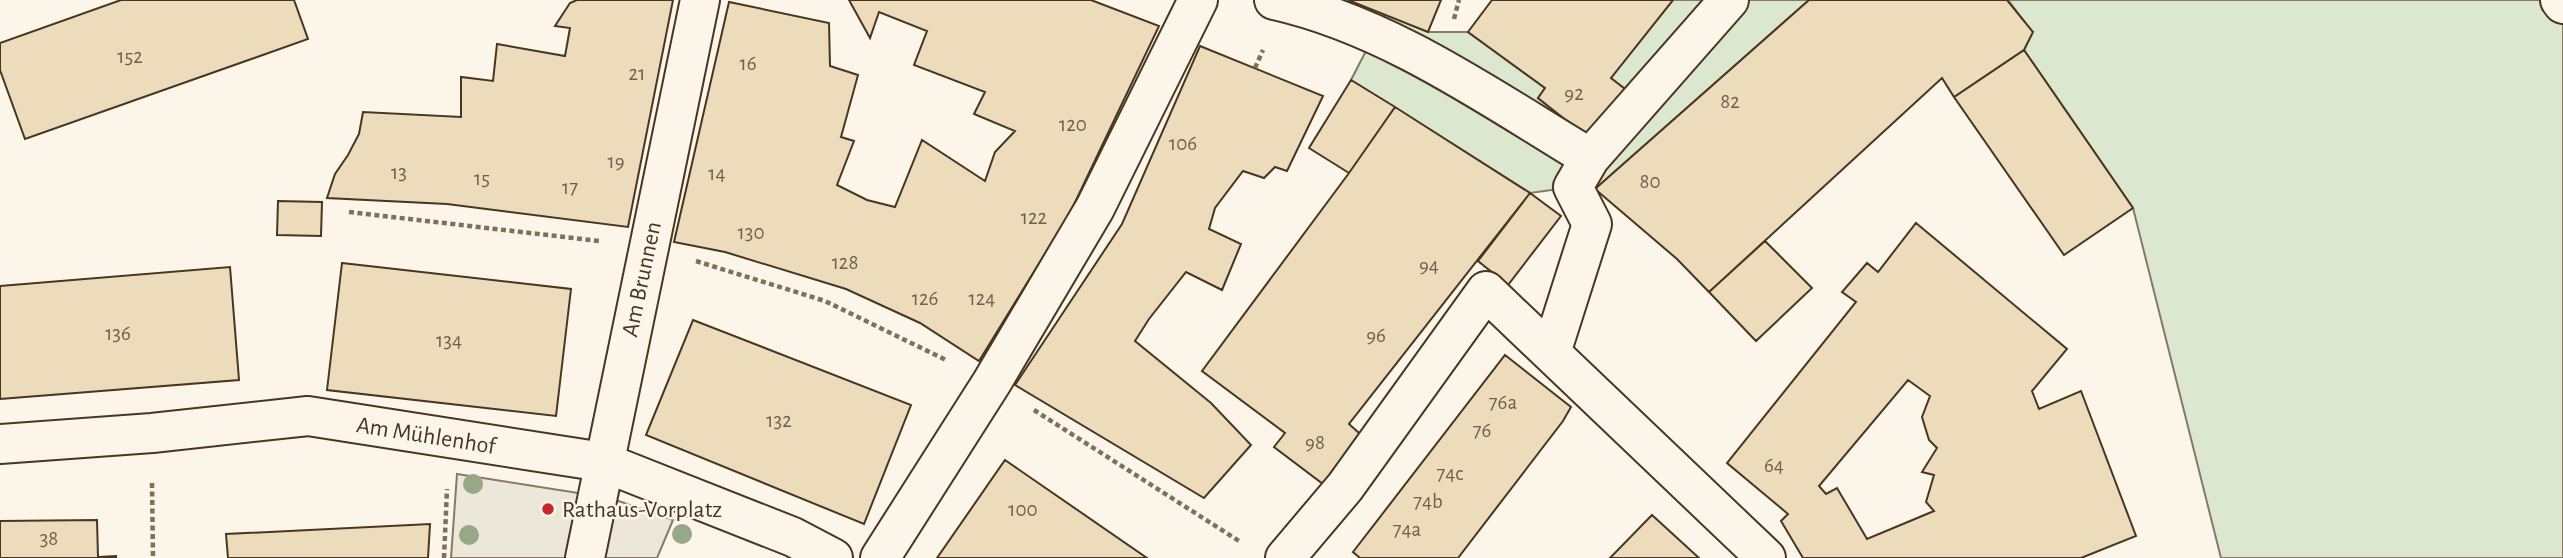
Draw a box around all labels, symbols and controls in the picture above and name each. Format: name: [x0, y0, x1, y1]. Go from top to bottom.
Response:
house number: 152: [117, 46, 143, 67]
house number: 16: [739, 53, 757, 74]
house number: 21: [629, 63, 645, 84]
house number: 92: [1564, 83, 1584, 104]
house number: 82: [1720, 91, 1740, 112]
house number: 120: [1059, 114, 1087, 135]
house number: 106: [1169, 133, 1197, 154]
house number: 19: [607, 151, 625, 172]
house number: 13: [391, 162, 407, 183]
house number: 14: [708, 163, 726, 184]
house number: 15: [474, 168, 490, 189]
house number: 80: [1639, 171, 1661, 192]
house number: 17: [562, 177, 578, 198]
house number: 122: [1021, 207, 1047, 228]
street label: Am Brunnen: [618, 219, 666, 339]
house number: 130: [738, 222, 764, 243]
house number: 128: [832, 252, 858, 273]
house number: 94: [1419, 255, 1439, 276]
house number: 126: [912, 288, 938, 309]
house number: 124: [969, 288, 995, 309]
house number: 136: [105, 323, 131, 344]
house number: 96: [1366, 325, 1386, 346]
house number: 134: [436, 330, 462, 351]
house number: 76a: [1489, 392, 1517, 413]
house number: 132: [766, 410, 792, 431]
street label: Am Mühlenhof: [355, 413, 499, 459]
house number: 76: [1473, 420, 1491, 441]
house number: 98: [1305, 432, 1325, 453]
house number: 64: [1764, 455, 1784, 476]
house number: 74c: [1437, 463, 1463, 484]
house number: 74b: [1413, 491, 1443, 512]
place label: Rathaus-Vorplatz: [562, 498, 722, 522]
house number: 100: [1008, 499, 1038, 520]
marker: Rathaus-Vorplatz: [540, 501, 556, 517]
house number: 74a: [1393, 519, 1422, 540]
house number: 38: [40, 528, 58, 549]

